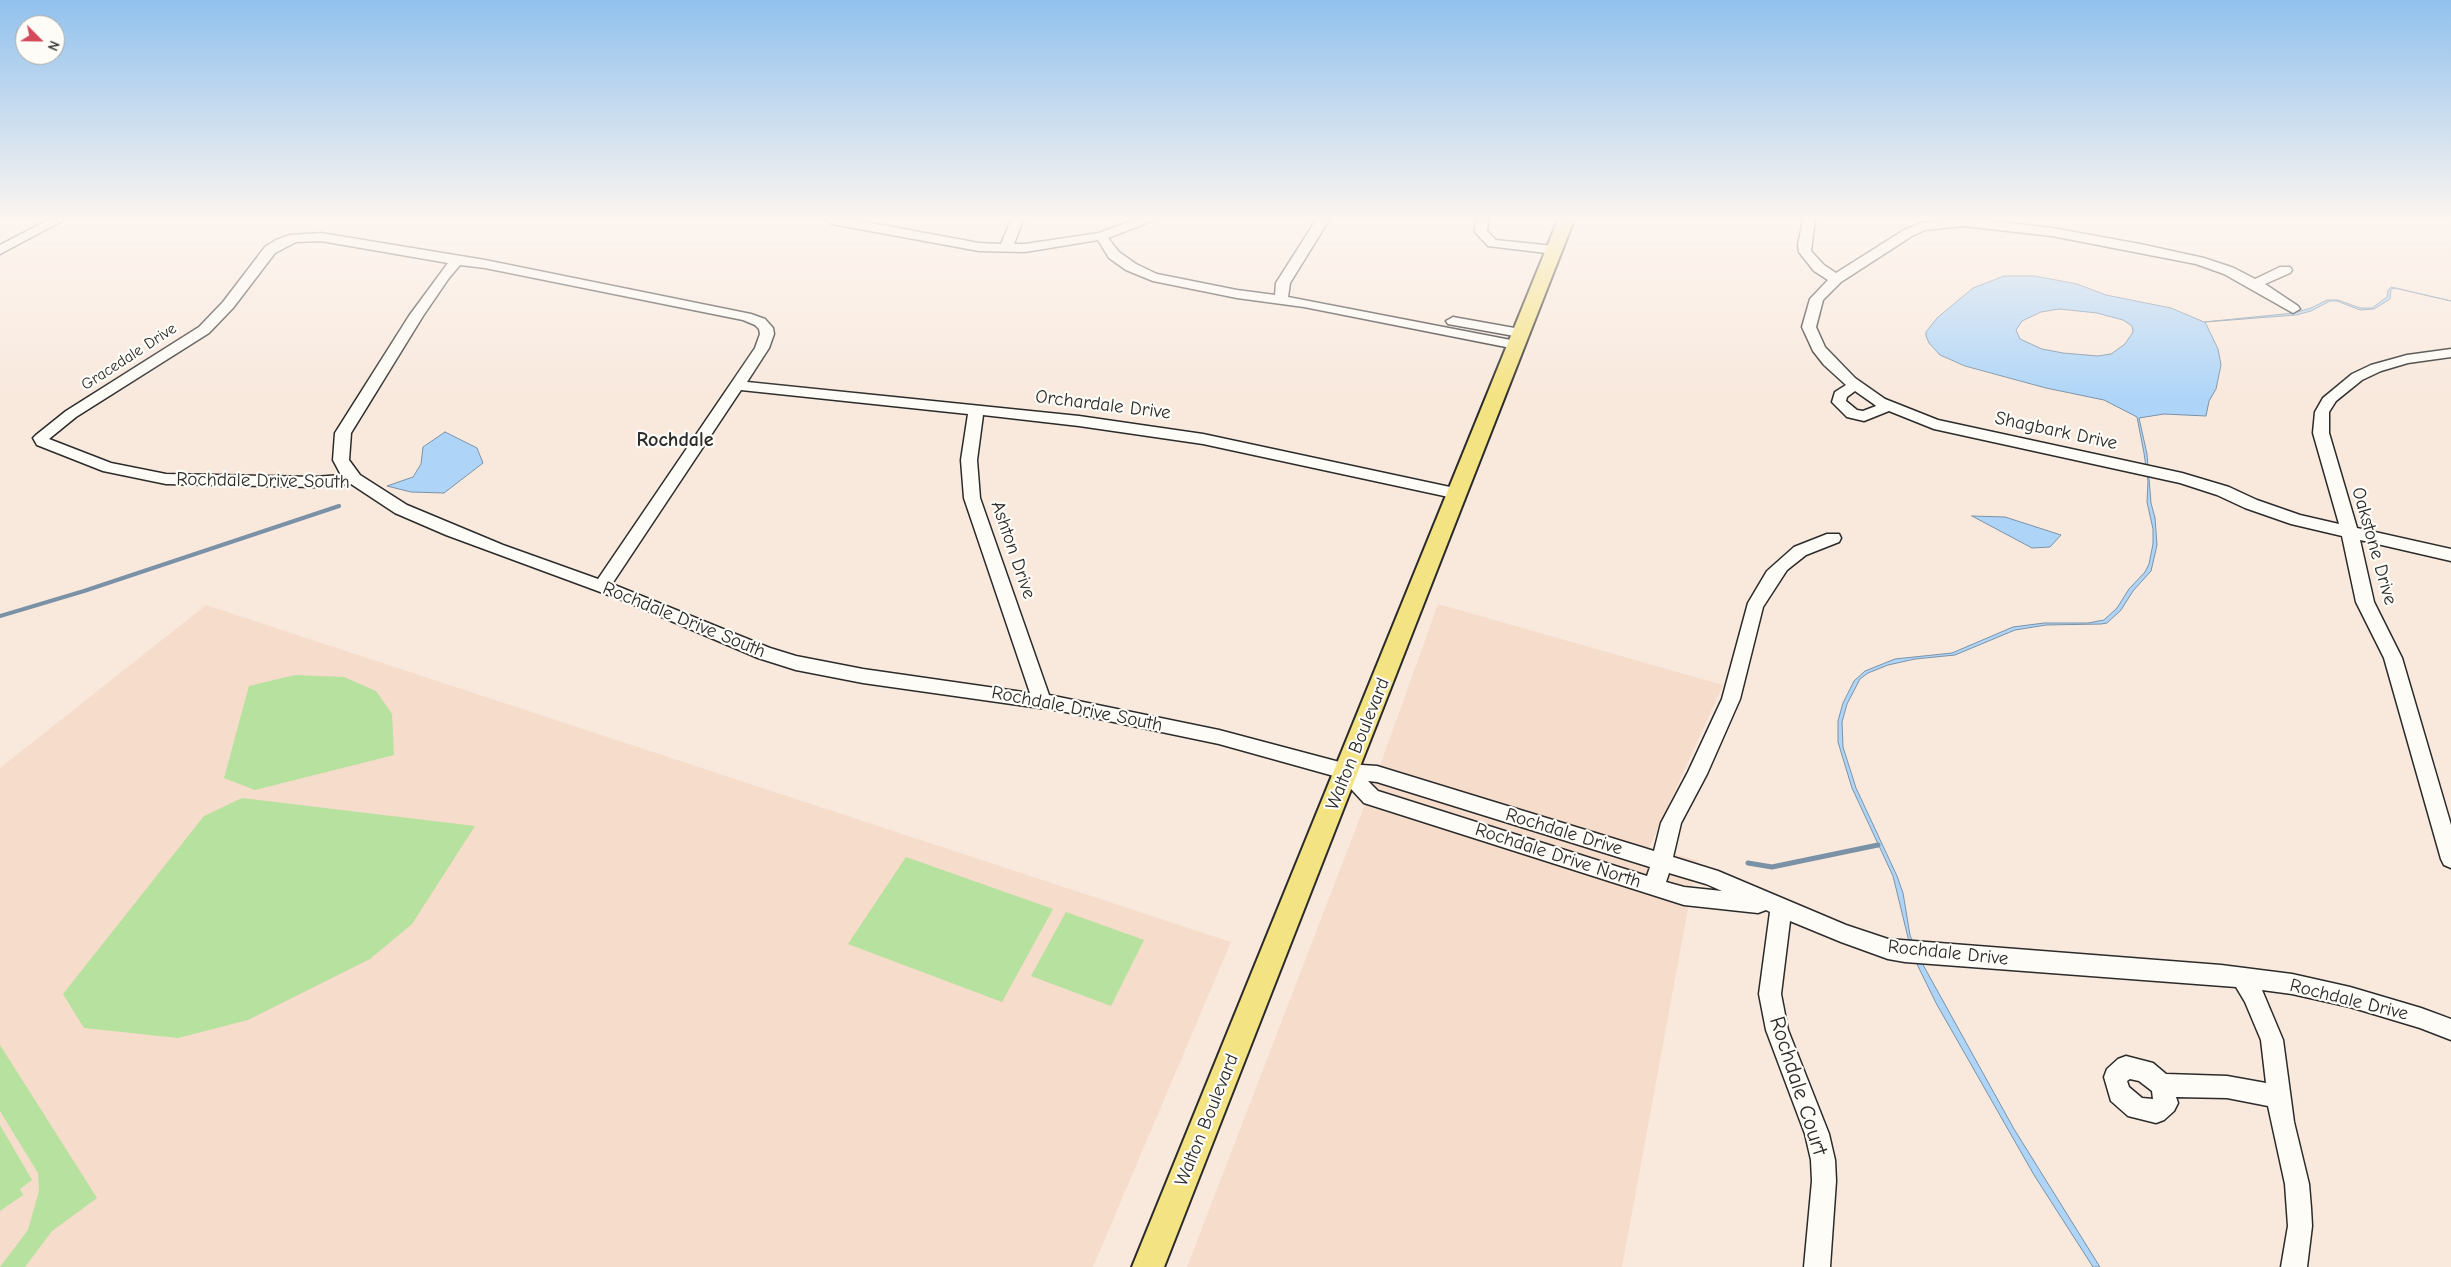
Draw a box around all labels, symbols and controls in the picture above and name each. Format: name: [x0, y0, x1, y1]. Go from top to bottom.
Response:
north arrow: [15, 15, 65, 65]
text: N: [44, 38, 63, 53]
street label: Gracedale Drive: [78, 319, 180, 395]
street label: Orchardale Drive: [1034, 385, 1172, 425]
street label: Shagbark Drive: [1993, 407, 2119, 455]
district label: Rochdale: [636, 428, 714, 452]
street label: Rochdale Drive South: [176, 468, 350, 494]
street label: Oakstone Drive: [2346, 485, 2402, 607]
street label: Ashton Drive: [986, 498, 1040, 602]
street label: Rochdale Drive South: [599, 577, 769, 663]
street label: Walton Boulevard: [1321, 675, 1395, 813]
street label: Rochdale Drive South: [990, 681, 1164, 737]
street label: Rochdale Drive: [1503, 803, 1625, 861]
street label: Rochdale Drive North: [1472, 818, 1644, 894]
street label: Rochdale Drive: [1887, 935, 2009, 971]
street label: Rochdale Drive: [2287, 974, 2411, 1026]
street label: Rochdale Court: [1763, 1013, 1833, 1159]
street label: Walton Boulevard: [1170, 1051, 1244, 1189]

